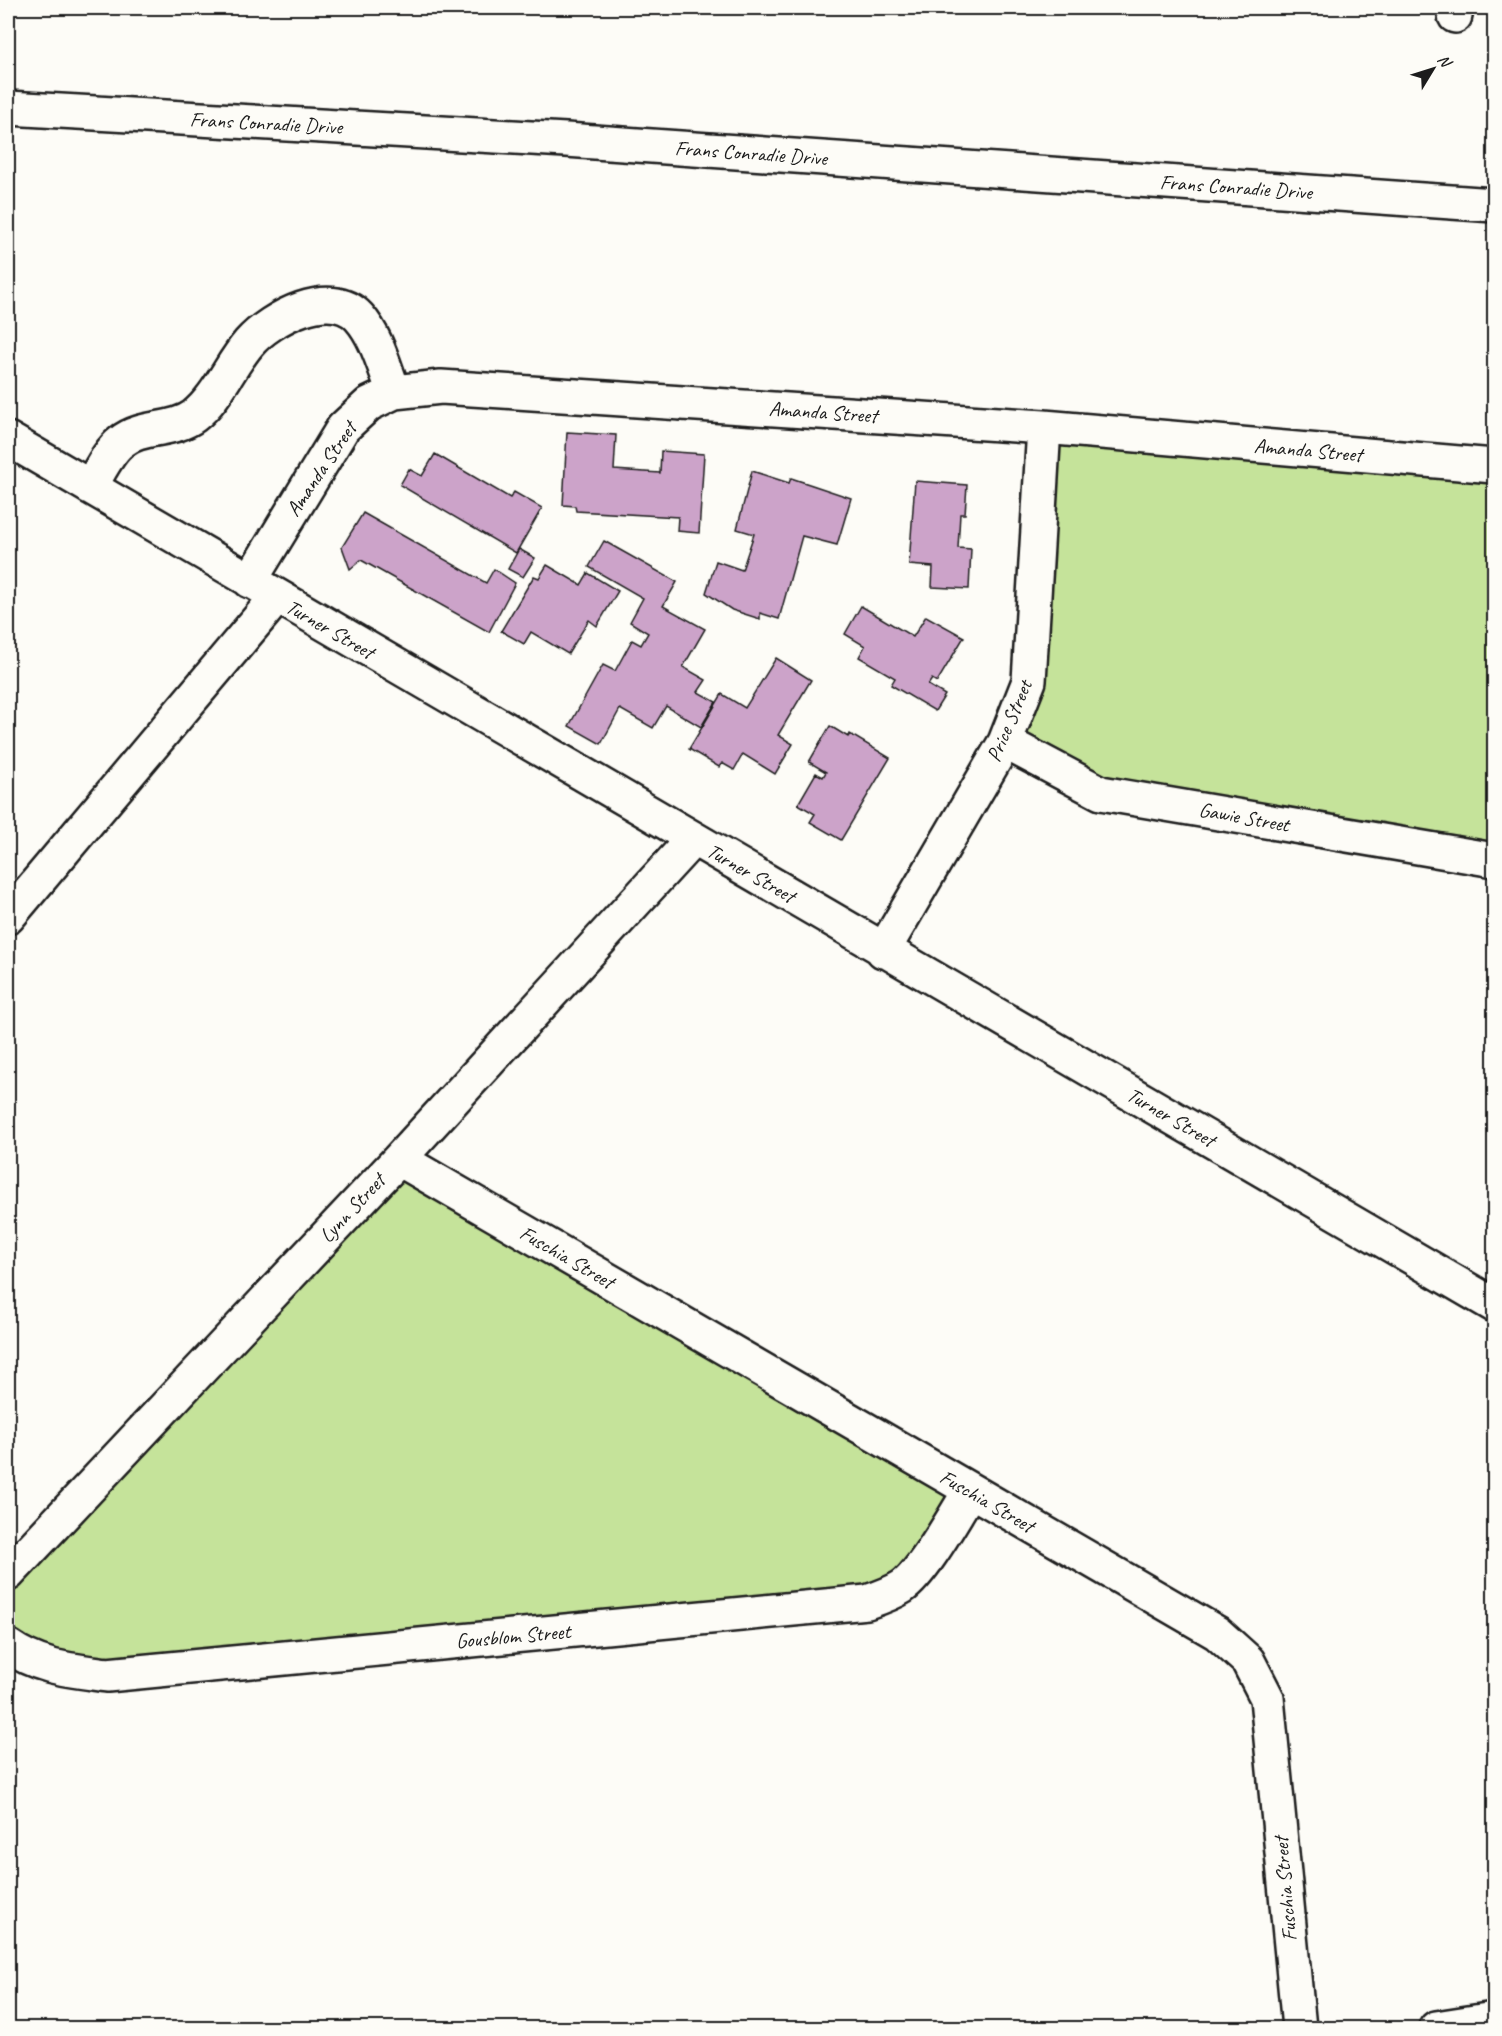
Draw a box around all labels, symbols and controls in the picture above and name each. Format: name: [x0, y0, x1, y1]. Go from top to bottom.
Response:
north arrow: [1403, 39, 1463, 99]
text: N: [1433, 50, 1457, 73]
street label: Frans Conradie Drive: [189, 106, 345, 140]
street label: Frans Conradie Drive: [674, 135, 830, 171]
street label: Frans Conradie Drive: [1159, 169, 1315, 205]
street label: Amanda Street: [768, 395, 881, 429]
street label: Amanda Street: [280, 414, 364, 521]
street label: Amanda Street: [1253, 432, 1366, 468]
street label: Turner Street: [281, 593, 381, 666]
street label: Price Street: [980, 674, 1039, 766]
street label: Gawie Street: [1197, 796, 1293, 838]
street label: Turner Street: [702, 837, 802, 910]
street label: Turner Street: [1122, 1081, 1222, 1154]
street label: Lynn Street: [314, 1166, 393, 1248]
street label: Fuschia Street: [515, 1220, 621, 1296]
street label: Fuschia Street: [935, 1464, 1041, 1540]
street label: Gousblom Street: [455, 1618, 573, 1654]
street label: Fuschia Street: [1267, 1833, 1303, 1942]

